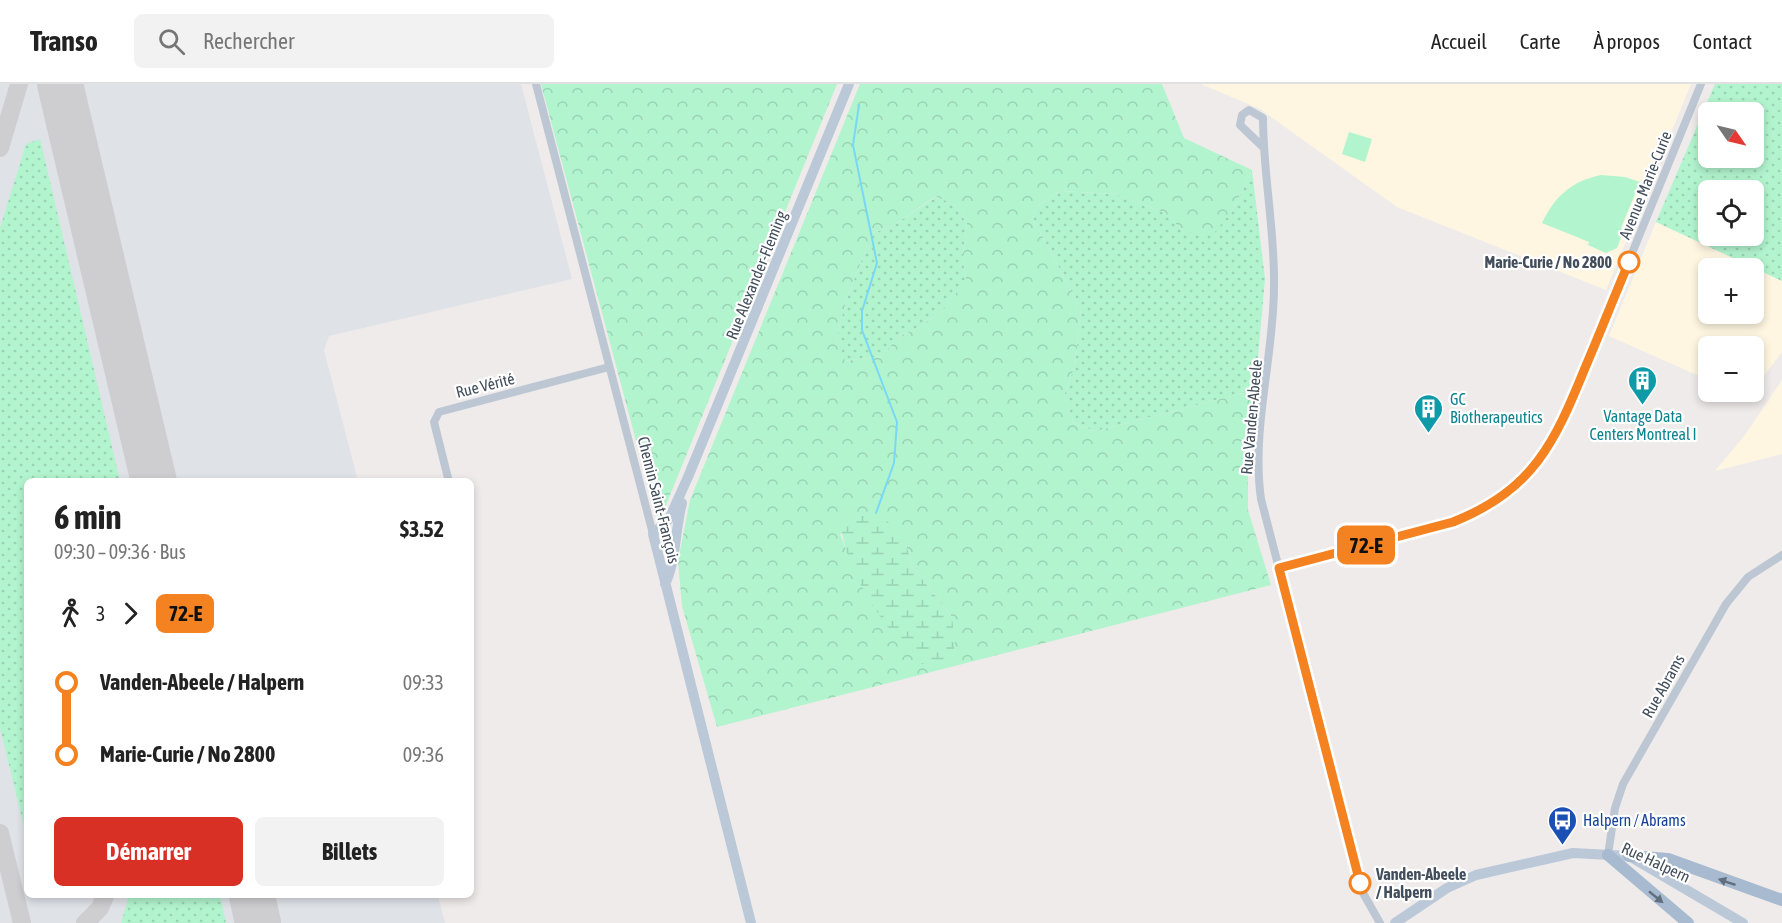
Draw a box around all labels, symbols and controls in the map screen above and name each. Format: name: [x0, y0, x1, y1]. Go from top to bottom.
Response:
search box: [134, 14, 554, 68]
text: Transo: [30, 25, 98, 57]
icon: search: [155, 25, 188, 58]
text: Rechercher: [203, 28, 294, 54]
text: Accueil: [1431, 29, 1487, 53]
text: Carte: [1520, 29, 1560, 53]
text: À propos: [1593, 29, 1660, 53]
text: Contact: [1693, 29, 1752, 53]
north arrow: [1698, 102, 1764, 168]
map controls: [1698, 102, 1764, 402]
street label: Avenue Marie-Curie: [1615, 128, 1675, 242]
button: locate: [1698, 180, 1764, 246]
street label: Rue Alexander-Fleming: [722, 208, 791, 342]
marker: Marie-Curie / No 2800: [1618, 251, 1640, 273]
place label: Marie-Curie / No 2800: [1485, 253, 1612, 271]
button: +: [1698, 258, 1764, 324]
button: −: [1698, 336, 1764, 402]
street label: Rue Vanden-Abeele: [1237, 359, 1265, 475]
building icon: Vantage Data Centers Montreal I: [1627, 364, 1659, 406]
street label: Rue Vérité: [454, 369, 516, 401]
place label: GC Biotherapeutics: [1450, 390, 1543, 427]
building icon: GC Biotherapeutics: [1413, 392, 1445, 434]
place label: Vantage Data Centers Montreal I: [1589, 407, 1697, 443]
street label: Chemin Saint-François: [634, 435, 684, 566]
text: 6 min: [54, 498, 121, 536]
text: $3.52: [400, 516, 444, 542]
line badge: 72-E: [1324, 526, 1408, 564]
text: 72-E: [1349, 533, 1383, 557]
text: 09:30 – 09:36 · Bus: [54, 540, 186, 563]
icon: walk: [54, 597, 87, 630]
icon: forward: [114, 597, 147, 630]
text: 72-E: [168, 601, 202, 625]
text: 3: [96, 602, 105, 625]
street label: Rue Abrams: [1638, 651, 1688, 721]
text: Vanden-Abeele / Halpern: [100, 669, 304, 695]
text: 09:33: [403, 671, 444, 694]
text: Marie-Curie / No 2800: [100, 741, 275, 767]
text: 09:36: [403, 743, 444, 766]
bus stop icon: Halpern / Abrams: [1546, 804, 1578, 846]
place label: Halpern / Abrams: [1583, 811, 1686, 830]
button: Démarrer: [54, 817, 243, 886]
button: Billets: [255, 817, 444, 886]
street label: Rue Halpern: [1618, 838, 1693, 887]
place label: Vanden-Abeele / Halpern: [1375, 865, 1466, 901]
marker: Vanden-Abeele / Halpern: [1349, 872, 1371, 894]
one-way arrow: [1717, 876, 1735, 886]
one-way arrow: [1648, 890, 1663, 903]

